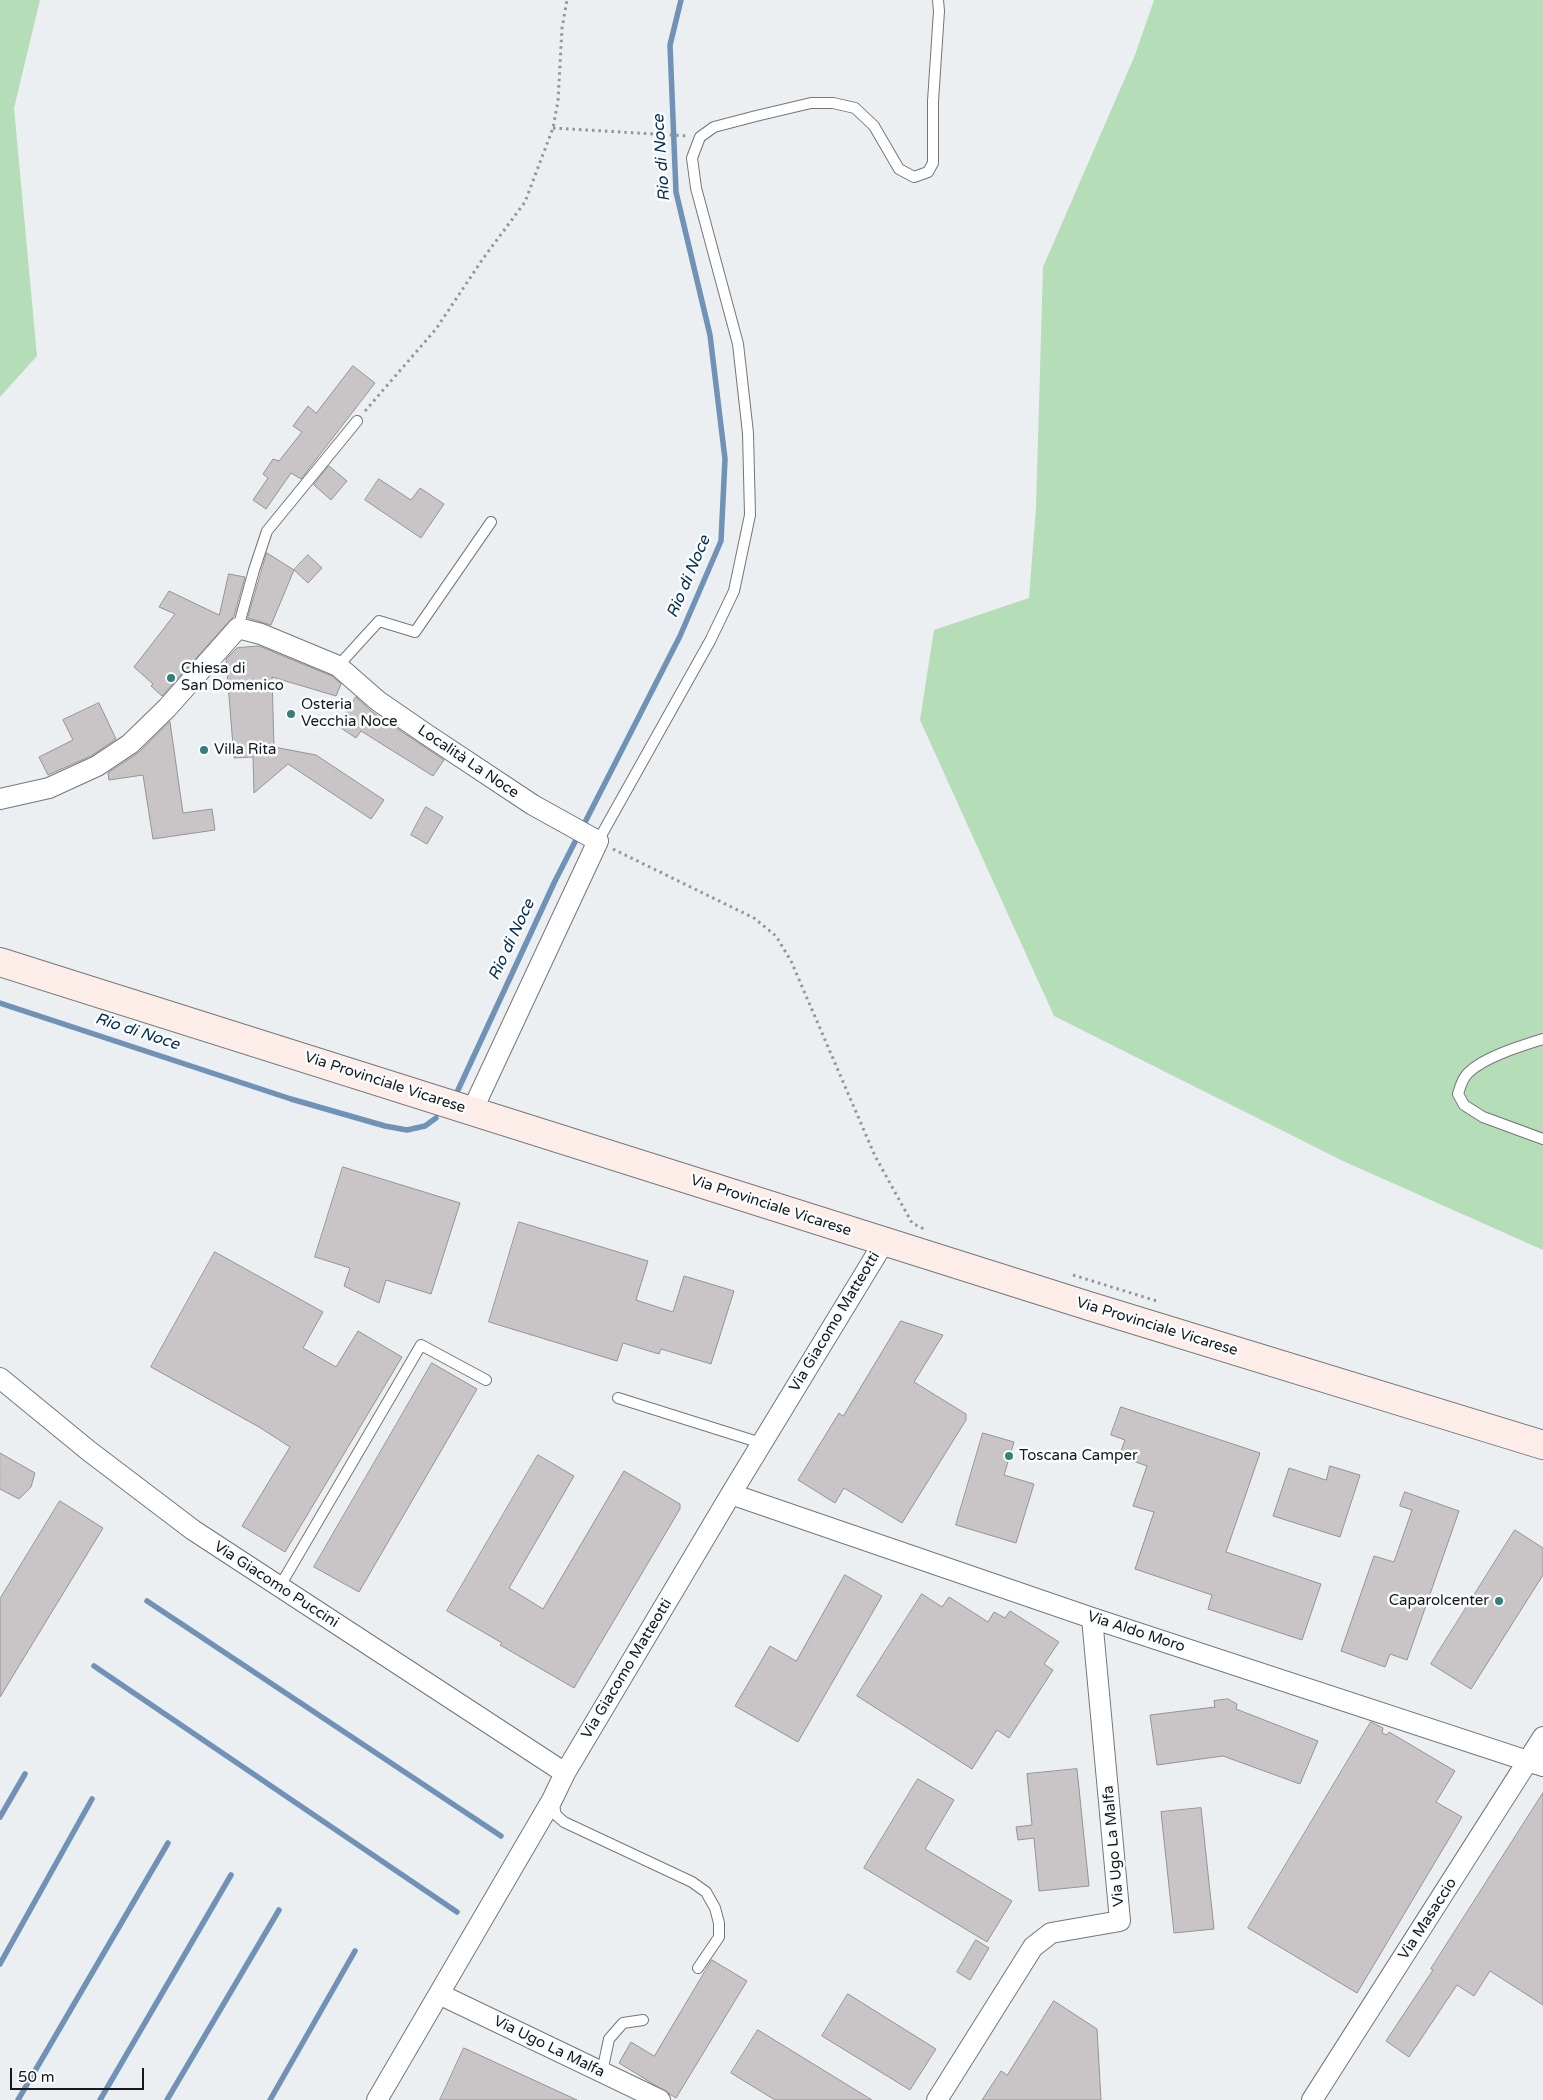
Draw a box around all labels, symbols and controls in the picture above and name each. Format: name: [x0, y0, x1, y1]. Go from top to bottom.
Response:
water label: Rio di Noce: [649, 114, 675, 202]
water label: Rio di Noce: [663, 533, 715, 621]
place label: Chiesa di San Domenico: [181, 660, 284, 695]
marker: Chiesa di San Domenico: [165, 672, 177, 684]
place label: Osteria Vecchia Noce: [301, 696, 398, 731]
marker: Osteria Vecchia Noce: [285, 708, 297, 720]
street label: Località La Noce: [414, 722, 522, 802]
place label: Villa Rita: [214, 741, 276, 759]
marker: Villa Rita: [198, 744, 210, 756]
water label: Rio di Noce: [485, 896, 539, 984]
water label: Rio di Noce: [92, 1009, 182, 1055]
street label: Via Provinciale Vicarese: [302, 1048, 468, 1118]
street label: Via Provinciale Vicarese: [688, 1171, 854, 1241]
street label: Via Giacomo Matteotti: [786, 1249, 884, 1395]
street label: Via Provinciale Vicarese: [1074, 1294, 1240, 1360]
place label: Toscana Camper: [1019, 1447, 1138, 1465]
marker: Toscana Camper: [1003, 1450, 1015, 1462]
street label: Via Giacomo Puccini: [210, 1538, 342, 1632]
place label: Caparolcenter: [1389, 1592, 1489, 1610]
marker: Caparolcenter: [1493, 1595, 1505, 1607]
street label: Via Giacomo Matteotti: [578, 1596, 676, 1742]
street label: Via Aldo Moro: [1085, 1608, 1187, 1656]
street label: Via Ugo La Malfa: [1100, 1785, 1128, 1907]
street label: Via Masaccio: [1395, 1875, 1461, 1963]
street label: Via Ugo La Malfa: [490, 2012, 608, 2082]
scale bar: [12, 2058, 146, 2090]
text: 50 m: [18, 2068, 55, 2086]

